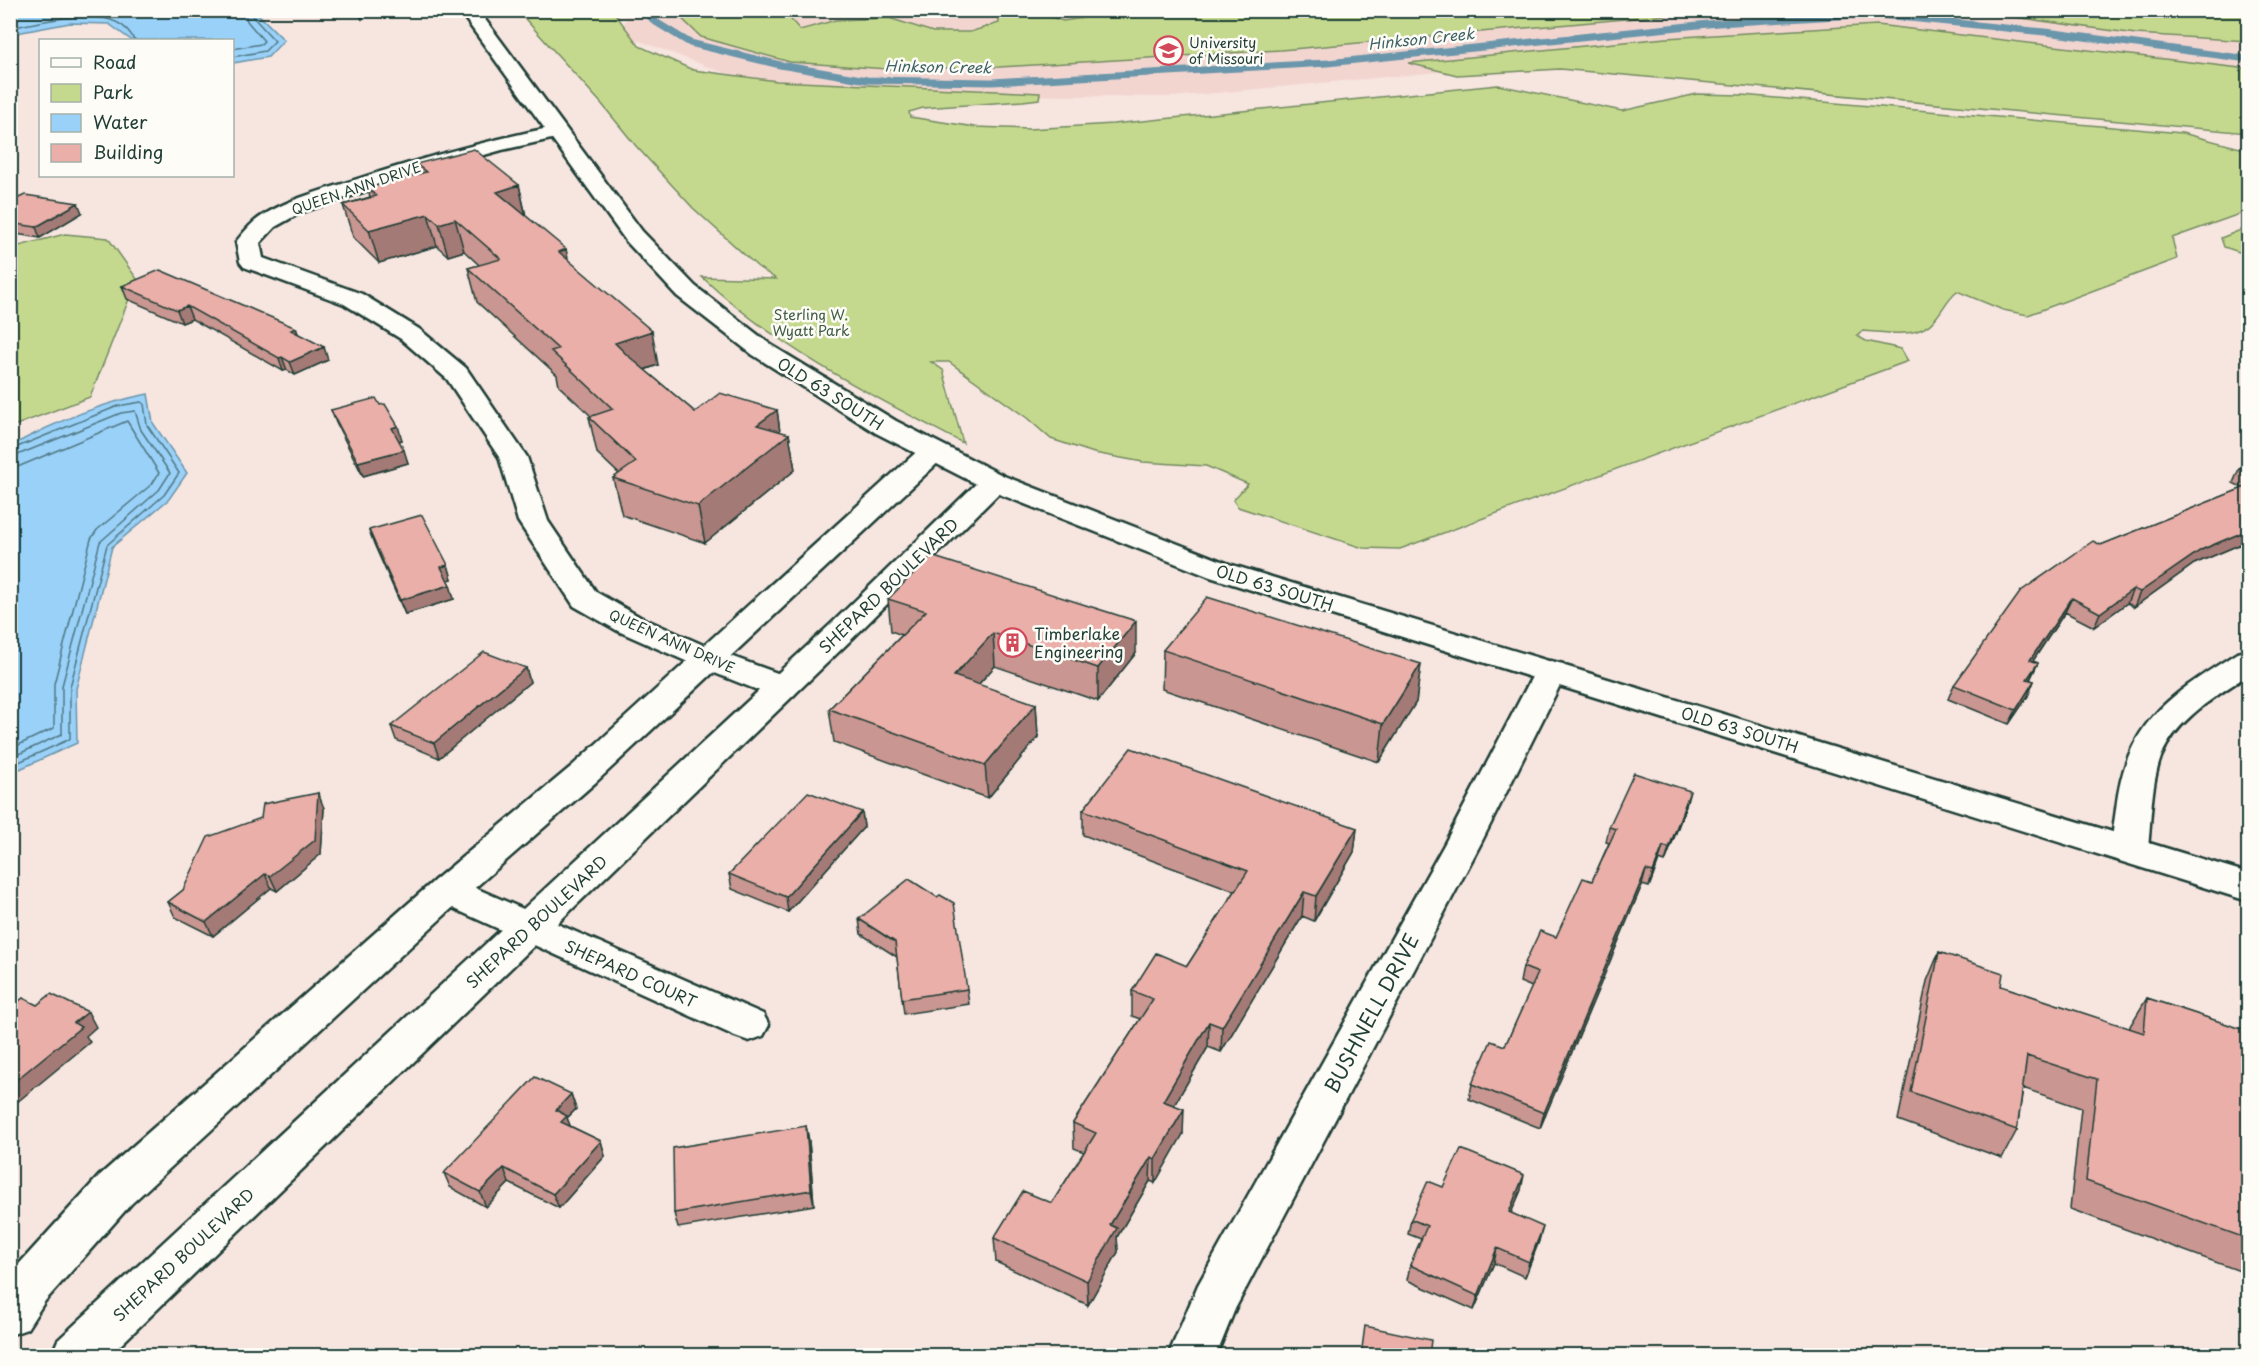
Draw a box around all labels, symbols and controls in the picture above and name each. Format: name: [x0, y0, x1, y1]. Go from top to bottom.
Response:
water label: Hinkson Creek: [1367, 21, 1476, 55]
place label: University of Missouri: [1189, 32, 1263, 69]
school or university icon: University of Missouri: [1152, 34, 1184, 66]
legend: [39, 39, 234, 177]
text: Road: [93, 48, 137, 75]
water label: Hinkson Creek: [884, 54, 992, 78]
text: Park: [93, 78, 133, 105]
text: Water: [93, 108, 148, 135]
text: Building: [93, 138, 163, 165]
street label: QUEEN ANN DRIVE: [288, 156, 424, 220]
park label: Sterling W. Wyatt Park: [772, 304, 850, 341]
street label: OLD 63 SOUTH: [773, 351, 889, 435]
street label: SHEPARD BOULEVARD: [813, 512, 963, 658]
street label: OLD 63 SOUTH: [1213, 558, 1337, 616]
street label: QUEEN ANN DRIVE: [606, 604, 738, 678]
place label: Timberlake Engineering: [1034, 621, 1124, 663]
building icon: Timberlake Engineering: [997, 626, 1029, 658]
street label: OLD 63 SOUTH: [1678, 700, 1802, 758]
street label: SHEPARD BOULEVARD: [460, 849, 612, 993]
street label: BUSHNELL DRIVE: [1316, 928, 1426, 1098]
street label: SHEPARD COURT: [561, 933, 701, 1013]
street label: SHEPARD BOULEVARD: [107, 1182, 259, 1326]

